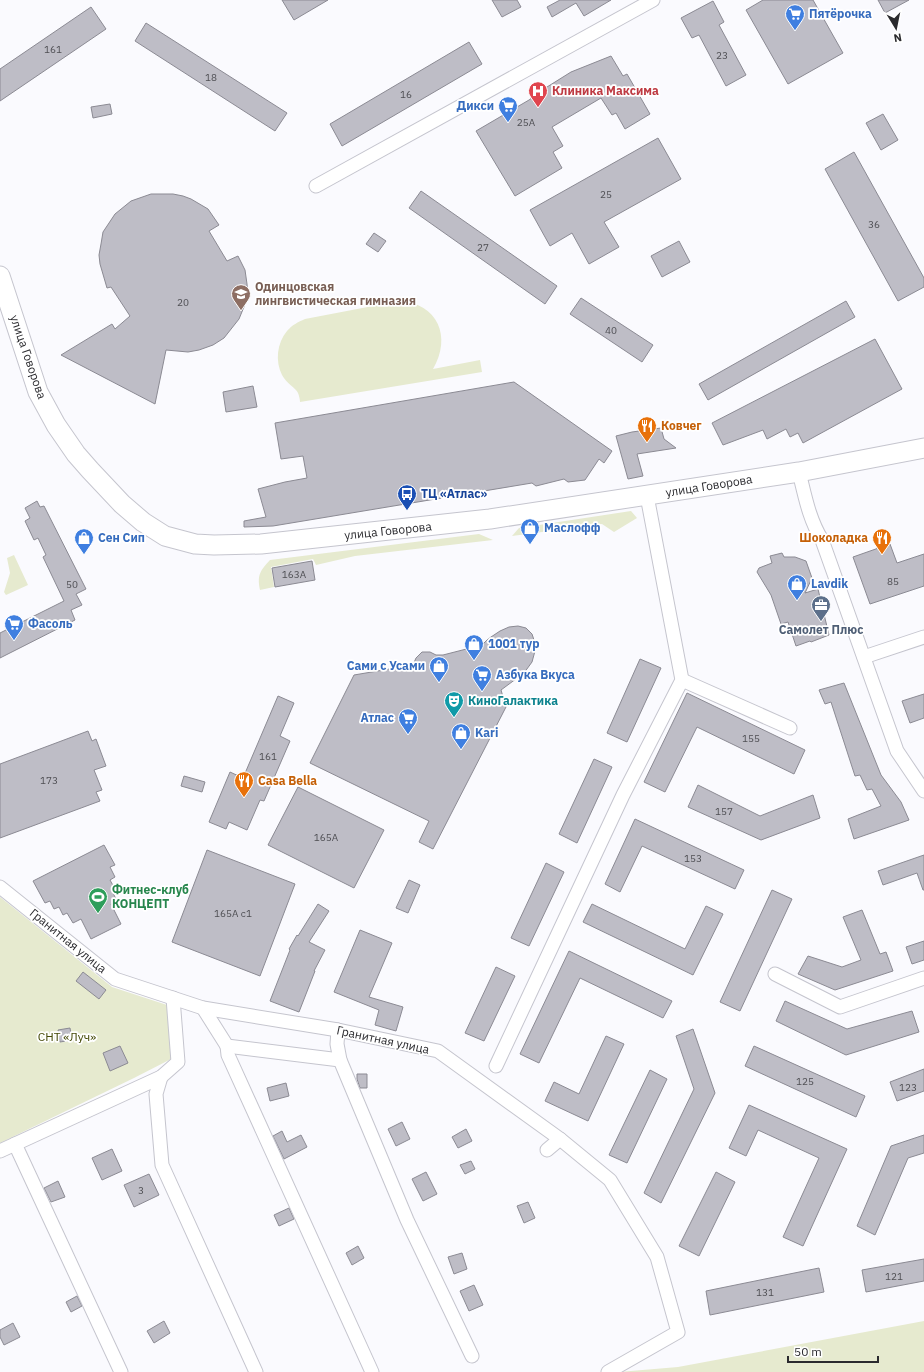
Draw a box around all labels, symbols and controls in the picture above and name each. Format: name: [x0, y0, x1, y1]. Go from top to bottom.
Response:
supermarket icon: Пятёрочка: [784, 3, 806, 31]
place label: Пятёрочка: [809, 6, 872, 21]
north arrow: [876, 8, 916, 48]
text: N: [893, 30, 903, 45]
house number: 161: [44, 43, 62, 56]
house number: 23: [716, 49, 728, 62]
house number: 18: [205, 71, 217, 84]
hospital icon: Клиника Максима: [527, 80, 549, 108]
place label: Клиника Максима: [552, 83, 659, 98]
house number: 16: [400, 88, 412, 101]
supermarket icon: Дикси: [497, 95, 519, 123]
place label: Дикси: [456, 98, 494, 113]
house number: 25А: [517, 116, 536, 129]
house number: 25: [600, 188, 612, 201]
house number: 36: [868, 218, 880, 231]
house number: 27: [477, 241, 489, 254]
place label: Одинцовская лингвистическая гимназия: [255, 279, 416, 308]
school or university icon: Одинцовская лингвистическая гимназия: [230, 283, 252, 311]
house number: 20: [177, 296, 189, 309]
street label: улица Говорова: [7, 313, 50, 401]
house number: 40: [605, 324, 617, 337]
restaurant icon: Ковчег: [636, 415, 658, 443]
place label: Ковчег: [661, 418, 702, 433]
street label: улица Говорова: [664, 471, 754, 500]
bus stop icon: ТЦ «Атлас»: [396, 483, 418, 511]
place label: ТЦ «Атлас»: [421, 486, 487, 501]
shop icon: Маслофф: [519, 517, 541, 545]
street label: улица Говорова: [344, 518, 433, 543]
place label: Маслофф: [544, 520, 601, 535]
shop icon: Сен Сип: [73, 527, 95, 555]
restaurant icon: Шоколадка: [871, 527, 893, 555]
place label: Сен Сип: [98, 530, 145, 545]
place label: Шоколадка: [799, 530, 868, 545]
house number: 163А: [282, 568, 307, 581]
shop icon: Lavdik: [786, 573, 808, 601]
house number: 85: [887, 575, 899, 588]
place label: Lavdik: [811, 576, 848, 591]
house number: 50: [66, 578, 78, 591]
office icon: Самолет Плюс: [810, 594, 832, 622]
supermarket icon: Фасоль: [3, 613, 25, 641]
place label: Фасоль: [28, 616, 73, 631]
place label: Самолет Плюс: [779, 622, 863, 637]
shop icon: 1001 тур: [463, 633, 485, 661]
place label: 1001 тур: [488, 636, 539, 651]
shop icon: Сами с Усами: [428, 655, 450, 683]
place label: Сами с Усами: [347, 658, 425, 673]
supermarket icon: Азбука Вкуса: [471, 664, 493, 692]
place label: Азбука Вкуса: [496, 667, 575, 682]
theatre icon: КиноГалактика: [443, 690, 465, 718]
place label: КиноГалактика: [468, 693, 558, 708]
supermarket icon: Атлас: [397, 707, 419, 735]
place label: Атлас: [360, 710, 394, 725]
shop icon: Kari: [450, 722, 472, 750]
place label: Kari: [475, 725, 498, 740]
house number: 155: [742, 732, 760, 745]
house number: 161: [259, 750, 277, 763]
restaurant icon: Casa Bella: [233, 770, 255, 798]
place label: Casa Bella: [258, 773, 317, 788]
house number: 173: [40, 774, 58, 787]
house number: 157: [715, 805, 733, 818]
house number: 165А: [314, 831, 339, 844]
house number: 153: [684, 852, 702, 865]
place label: Фитнес-клуб КОНЦЕПТ: [112, 882, 189, 911]
sports icon: Фитнес-клуб КОНЦЕПТ: [87, 886, 109, 914]
street label: Гранитная улица: [27, 905, 110, 977]
house number: 165А с1: [214, 907, 252, 920]
street label: Гранитная улица: [335, 1022, 431, 1057]
park label: СНТ «Луч»: [38, 1029, 96, 1044]
house number: 125: [796, 1075, 814, 1088]
house number: 123: [899, 1081, 917, 1094]
house number: 3: [138, 1184, 144, 1197]
house number: 121: [885, 1270, 903, 1283]
house number: 131: [756, 1286, 774, 1299]
scale bar: [788, 1338, 878, 1364]
text: 50 m: [794, 1344, 822, 1359]

